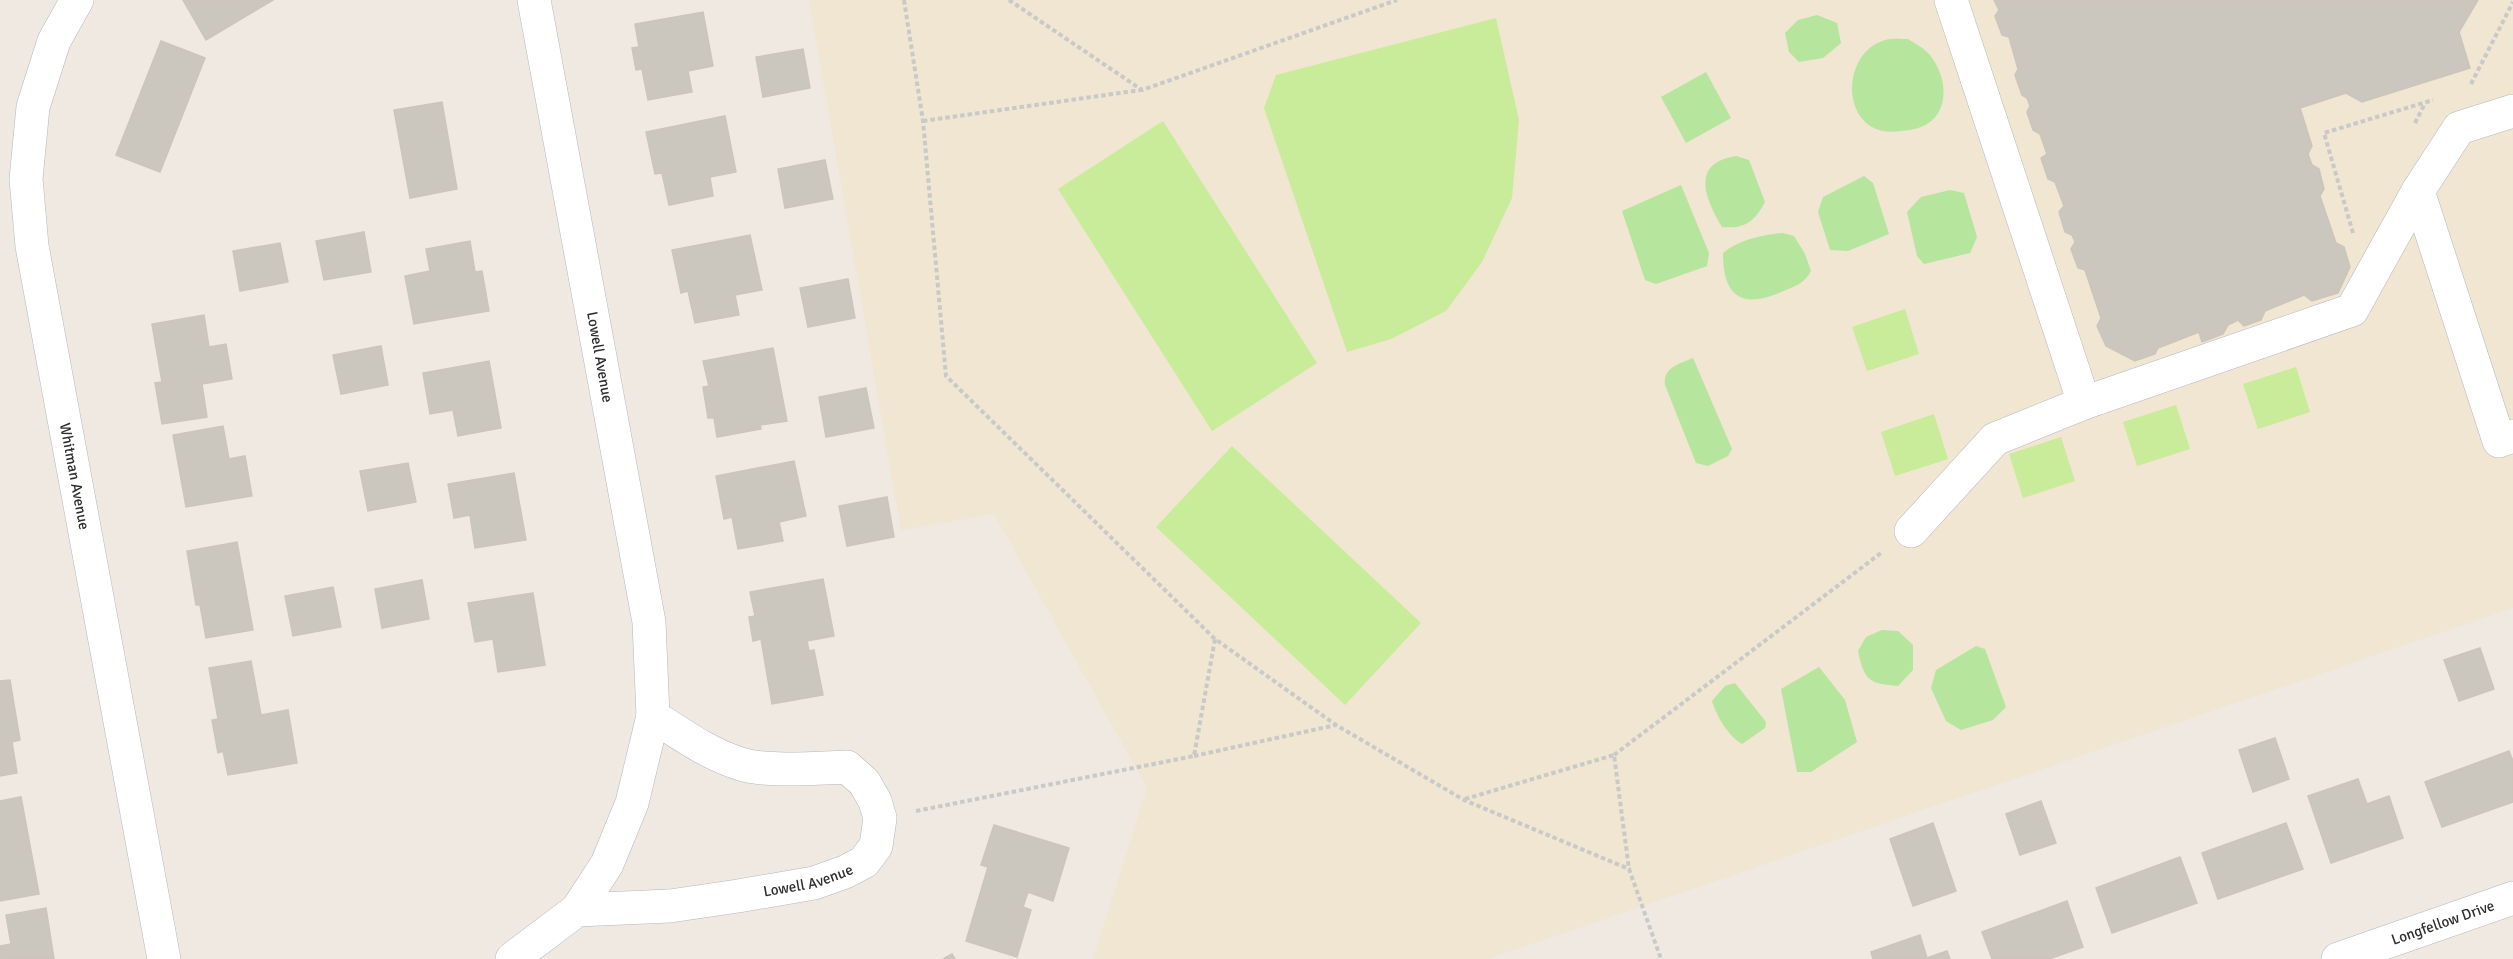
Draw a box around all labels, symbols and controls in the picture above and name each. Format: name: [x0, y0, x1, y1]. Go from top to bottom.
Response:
street label: Lowell Avenue: [583, 310, 617, 404]
street label: Whitman Avenue: [56, 421, 93, 531]
street label: Lowell Avenue: [762, 860, 856, 901]
street label: Longfellow Drive: [2389, 896, 2497, 949]

